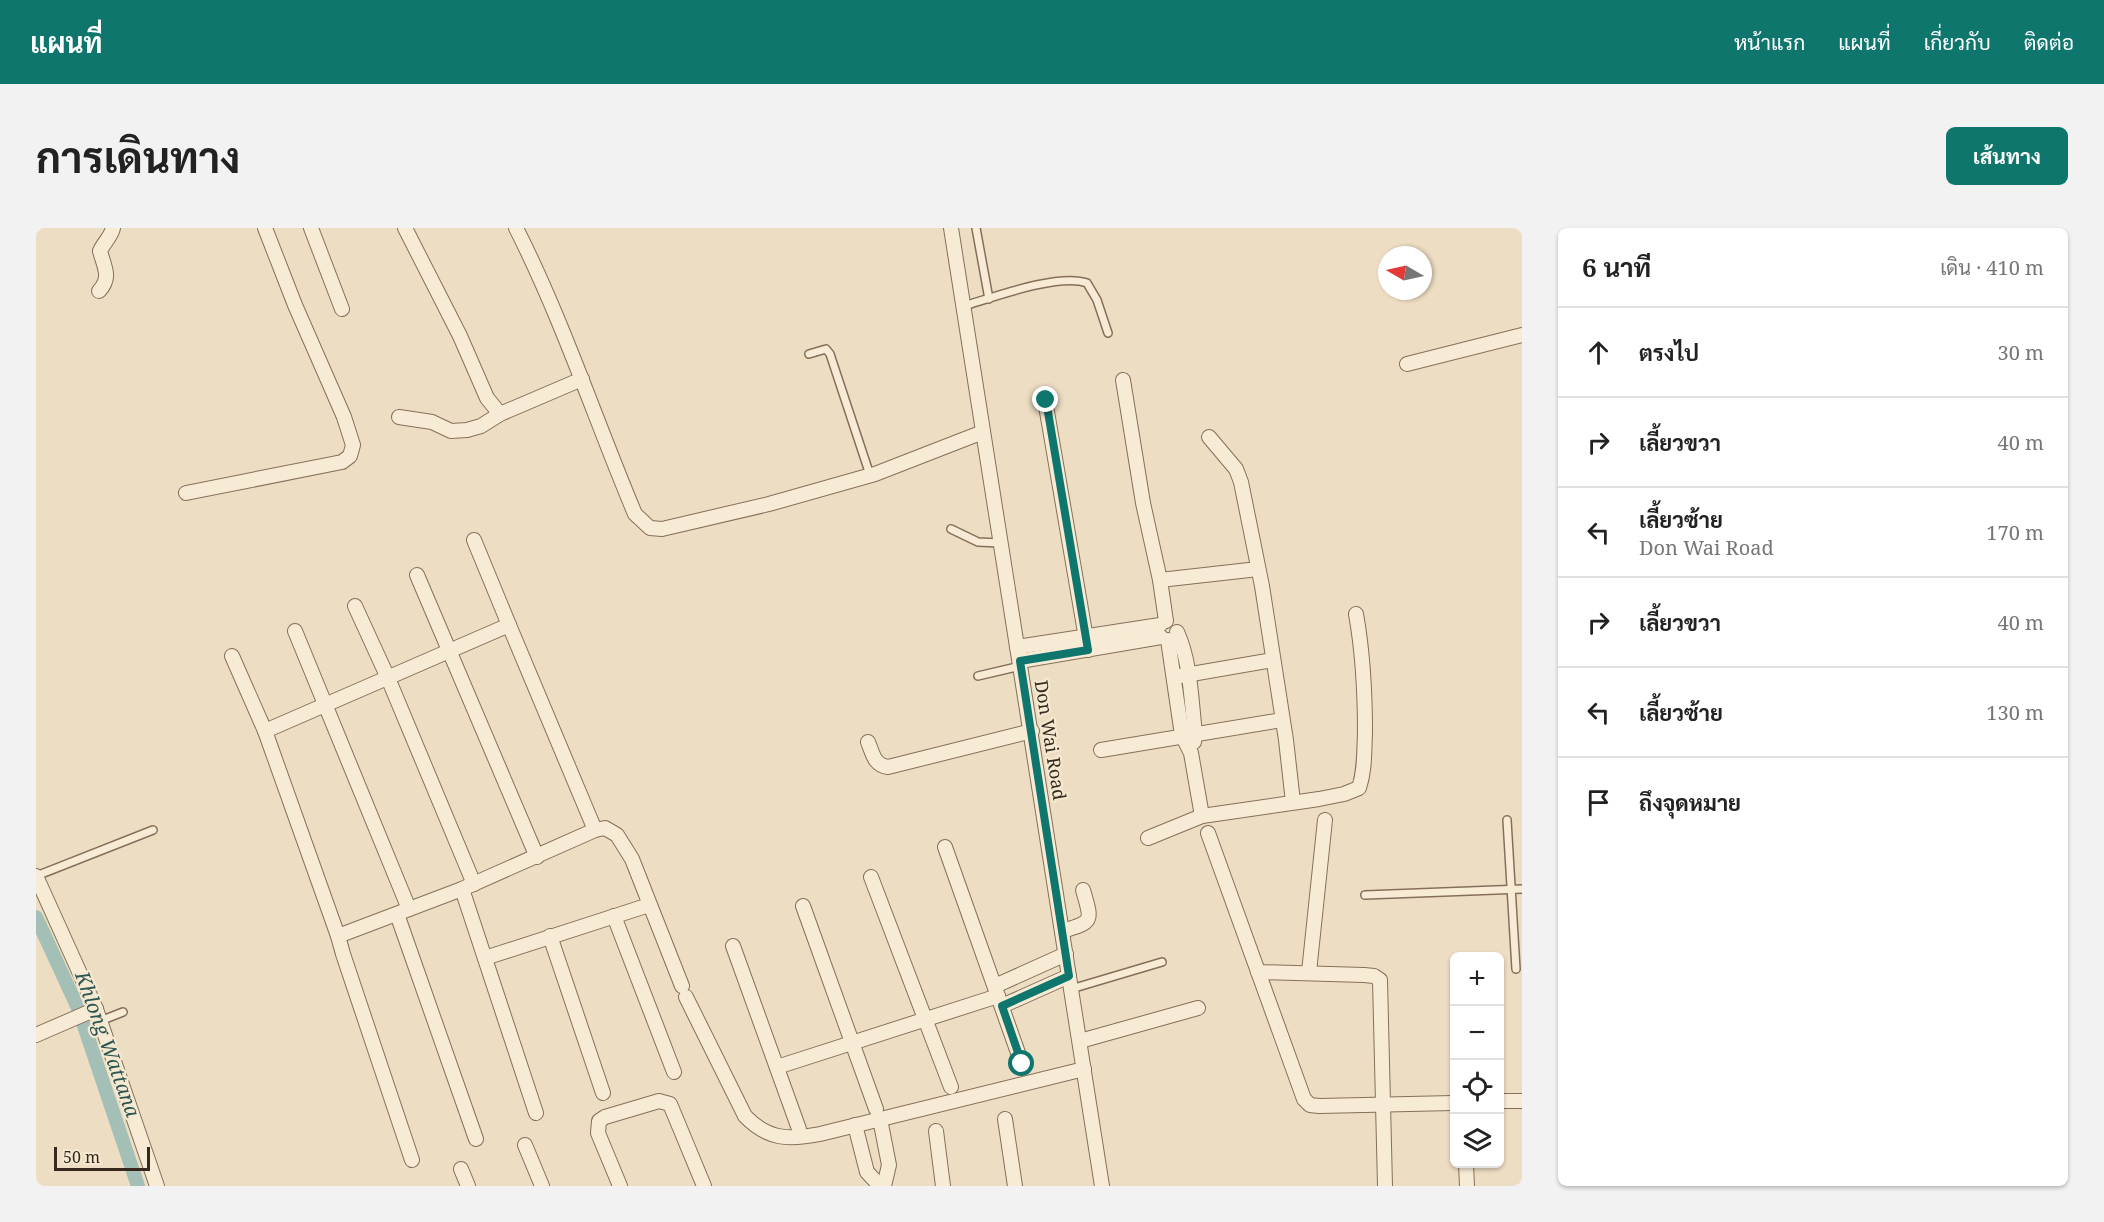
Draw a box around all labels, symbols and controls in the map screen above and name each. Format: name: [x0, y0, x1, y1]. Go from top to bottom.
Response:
text: แผนที่: [30, 23, 103, 61]
text: หน้าแรก: [1734, 28, 1805, 56]
text: แผนที่: [1838, 28, 1891, 56]
text: เกี่ยวกับ: [1924, 28, 1991, 56]
text: ติดต่อ: [2024, 28, 2074, 56]
button: เส้นทาง: [1946, 127, 2068, 185]
text: การเดินทาง: [36, 128, 240, 185]
north arrow: [1378, 246, 1432, 300]
text: 6 นาที: [1582, 249, 1651, 285]
text: เดิน · 410 m: [1940, 254, 2044, 281]
icon: ahead: [1582, 336, 1615, 369]
text: ตรงไป: [1639, 337, 1699, 367]
text: 30 m: [1998, 339, 2044, 366]
route end: [1032, 386, 1058, 412]
icon: right: [1582, 426, 1615, 459]
text: เลี้ยวขวา: [1639, 427, 1721, 457]
text: 40 m: [1998, 429, 2044, 456]
text: เลี้ยวซ้าย: [1639, 504, 1723, 534]
icon: left: [1582, 516, 1615, 549]
text: 170 m: [1986, 519, 2044, 546]
text: Don Wai Road: [1639, 534, 1774, 561]
icon: right: [1582, 606, 1615, 639]
text: เลี้ยวขวา: [1639, 607, 1721, 637]
text: 40 m: [1998, 609, 2044, 636]
street label: Don Wai Road: [1030, 678, 1072, 802]
icon: left: [1582, 696, 1615, 729]
text: เลี้ยวซ้าย: [1639, 697, 1723, 727]
text: 130 m: [1986, 699, 2044, 726]
icon: arrive: [1582, 786, 1615, 819]
text: ถึงจุดหมาย: [1639, 787, 1741, 817]
map controls: [1450, 952, 1504, 1168]
button: +: [1450, 952, 1504, 1006]
water label: Khlong Wattana: [69, 966, 147, 1121]
button: −: [1450, 1006, 1504, 1060]
route start: [1008, 1050, 1034, 1076]
button: locate: [1450, 1060, 1504, 1114]
button: layers: [1450, 1114, 1504, 1168]
scale bar: [54, 1144, 150, 1172]
text: 50 m: [63, 1146, 100, 1168]

